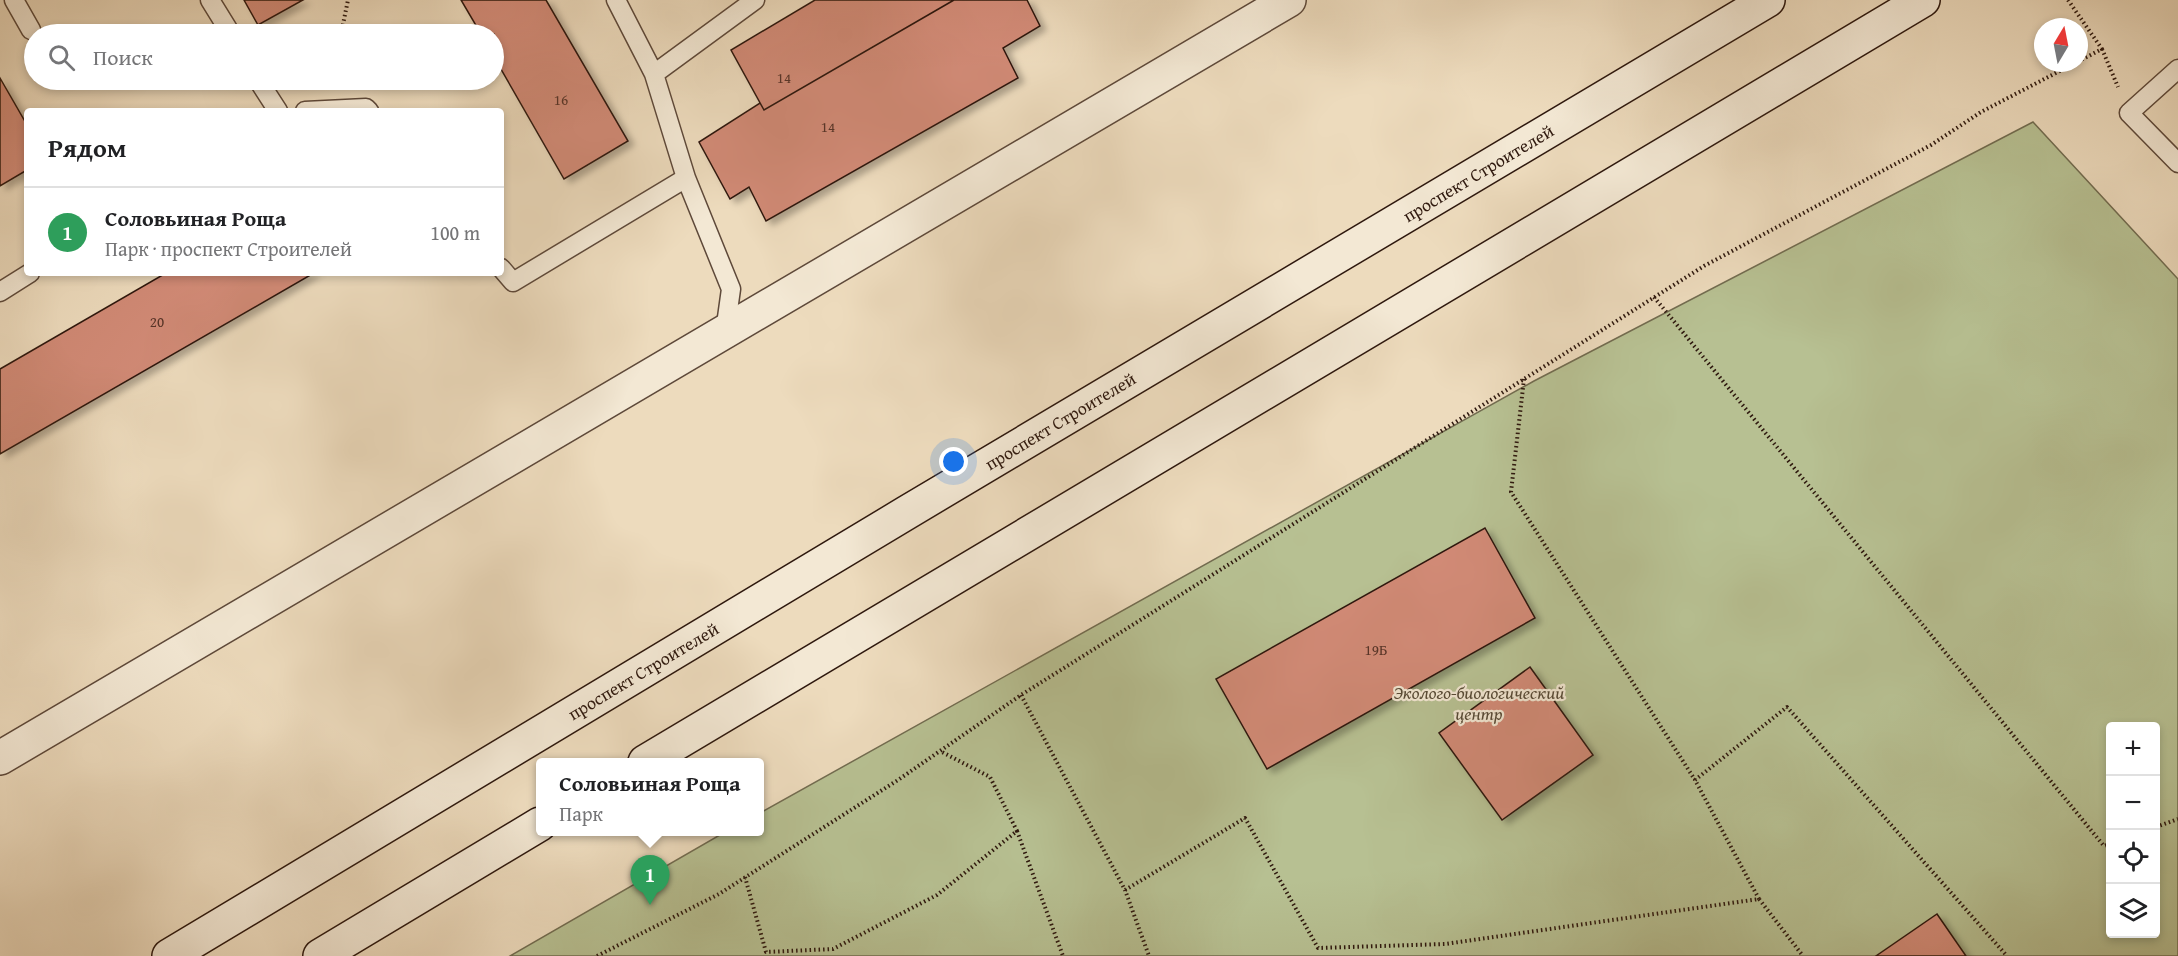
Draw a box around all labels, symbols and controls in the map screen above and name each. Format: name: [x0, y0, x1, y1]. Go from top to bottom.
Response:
north arrow: [2034, 18, 2088, 72]
search box: [24, 24, 504, 90]
icon: search: [45, 41, 78, 74]
text: Поиск: [93, 41, 153, 73]
house number: 14: [777, 67, 791, 88]
house number: 16: [554, 89, 568, 110]
house number: 14: [821, 116, 835, 137]
street label: проспект Строителей: [1397, 117, 1559, 229]
text: Рядом: [48, 128, 126, 167]
text: Соловьиная Роща: [105, 202, 286, 234]
text: 1: [62, 218, 73, 247]
text: 100 m: [430, 218, 480, 247]
text: Парк · проспект Строителей: [105, 234, 352, 263]
house number: 20: [150, 311, 164, 332]
street label: проспект Строителей: [979, 365, 1141, 477]
your location: [939, 447, 968, 476]
street label: проспект Строителей: [562, 615, 724, 727]
house number: 19Б: [1365, 639, 1387, 660]
park label: Эколого-биологический центр: [1393, 679, 1565, 727]
map controls: [2106, 722, 2160, 938]
button: +: [2106, 722, 2160, 776]
popup: [536, 758, 764, 836]
text: Соловьиная Роща: [559, 767, 741, 799]
button: −: [2106, 776, 2160, 830]
text: Парк: [559, 799, 603, 828]
button: locate: [2106, 830, 2160, 884]
pin: 1: [630, 856, 670, 905]
button: layers: [2106, 884, 2160, 938]

